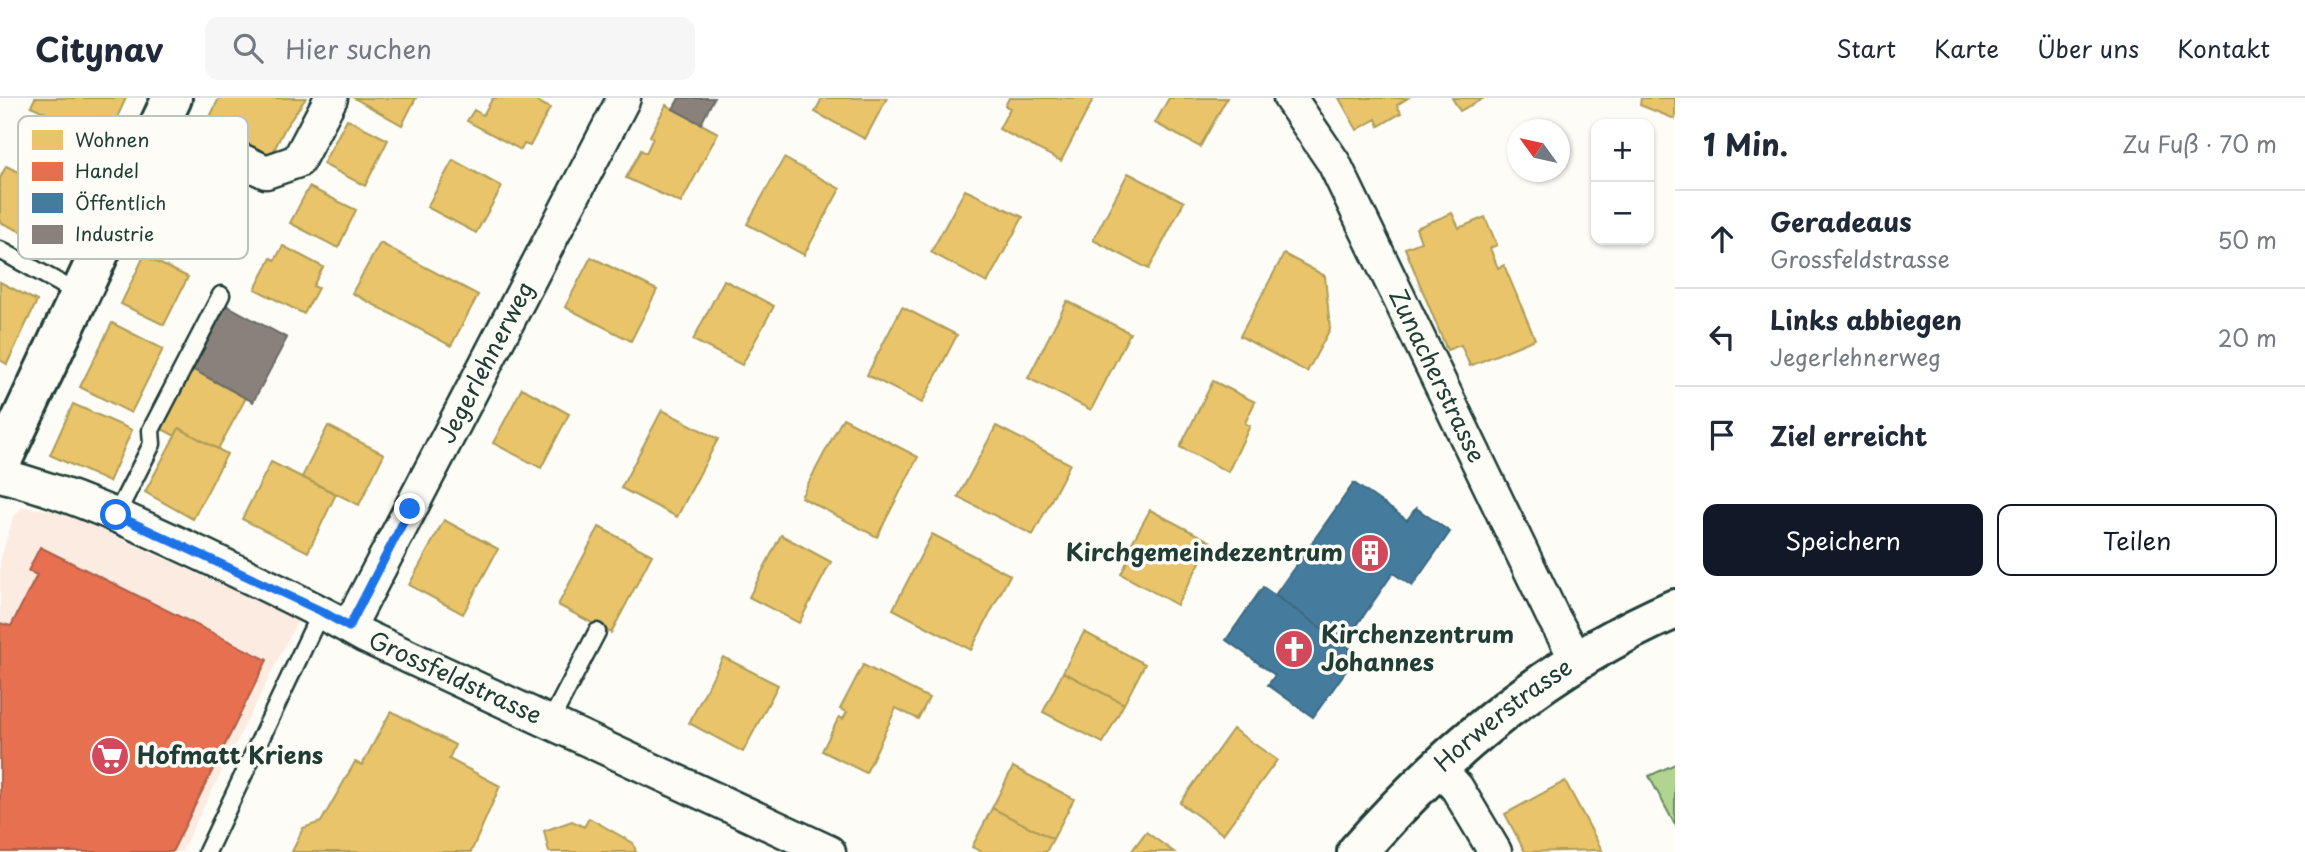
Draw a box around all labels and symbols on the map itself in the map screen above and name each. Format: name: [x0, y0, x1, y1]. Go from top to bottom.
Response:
legend: [18, 116, 248, 259]
north arrow: [1507, 119, 1570, 182]
text: Wohnen: [75, 125, 149, 153]
text: Handel: [75, 156, 139, 184]
text: Öffentlich: [75, 188, 166, 216]
text: Industrie: [75, 219, 154, 247]
street label: Jegerlehnerweg: [428, 274, 542, 449]
street label: Zunacherstrasse: [1381, 282, 1496, 468]
route end: [394, 493, 425, 524]
route start: [100, 499, 131, 530]
building icon: Kirchgemeindezentrum: [1349, 532, 1391, 574]
place label: Kirchgemeindezentrum: [1066, 533, 1343, 569]
place label: Kirchenzentrum Johannes: [1321, 615, 1514, 679]
street label: Grossfeldstrasse: [363, 621, 548, 732]
church icon: Kirchenzentrum Johannes: [1273, 628, 1315, 670]
street label: Horwerstrasse: [1425, 648, 1579, 779]
supermarket icon: Hofmatt Kriens: [89, 735, 131, 777]
place label: Hofmatt Kriens: [137, 736, 323, 772]

